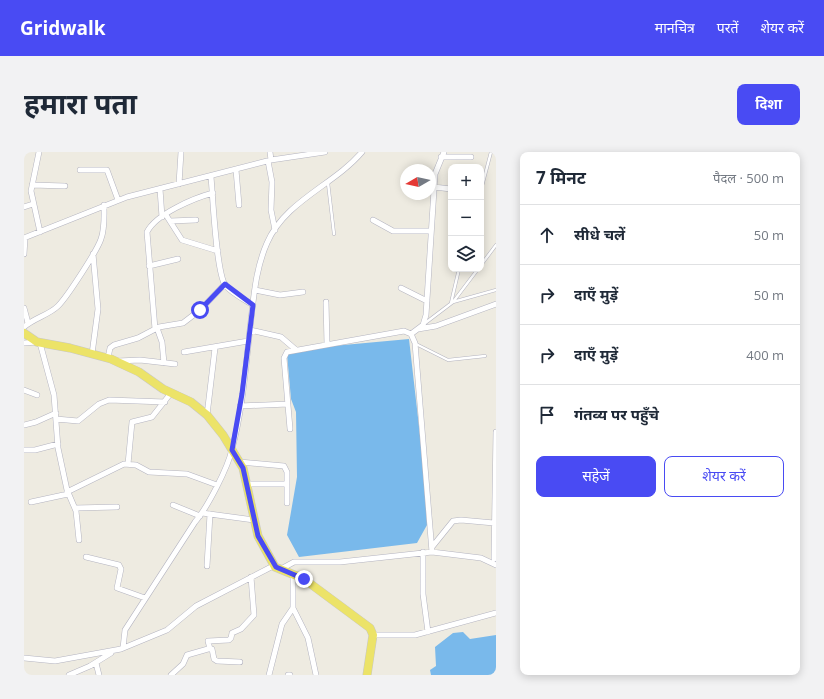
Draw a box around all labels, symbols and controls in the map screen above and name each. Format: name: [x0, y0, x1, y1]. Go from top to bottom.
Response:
text: Gridwalk: [20, 15, 106, 41]
text: मानचित्र: [655, 18, 695, 37]
text: परतें: [717, 18, 739, 37]
text: शेयर करें: [761, 18, 804, 37]
text: हमारा पता: [24, 84, 137, 122]
button: दिशा: [737, 84, 800, 125]
north arrow: [400, 164, 436, 200]
map controls: [448, 164, 484, 272]
button: +: [448, 164, 484, 200]
text: 7 मिनट: [536, 166, 586, 189]
text: पैदल · 500 m: [713, 169, 784, 187]
button: −: [448, 200, 484, 236]
icon: ahead: [536, 224, 558, 246]
text: सीधे चलें: [574, 224, 625, 244]
text: 50 m: [754, 226, 784, 244]
button: layers: [448, 236, 484, 272]
icon: right: [536, 284, 558, 306]
text: दाएँ मुड़ें: [574, 284, 618, 304]
text: 50 m: [754, 286, 784, 304]
route start: [191, 301, 209, 319]
icon: right: [536, 344, 558, 366]
text: दाएँ मुड़ें: [574, 344, 618, 364]
text: 400 m: [746, 346, 784, 364]
icon: arrive: [536, 404, 558, 426]
text: गंतव्य पर पहुँचे: [574, 404, 659, 424]
button: सहेजें: [536, 456, 656, 497]
button: शेयर करें: [664, 456, 784, 497]
route end: [295, 570, 313, 588]

